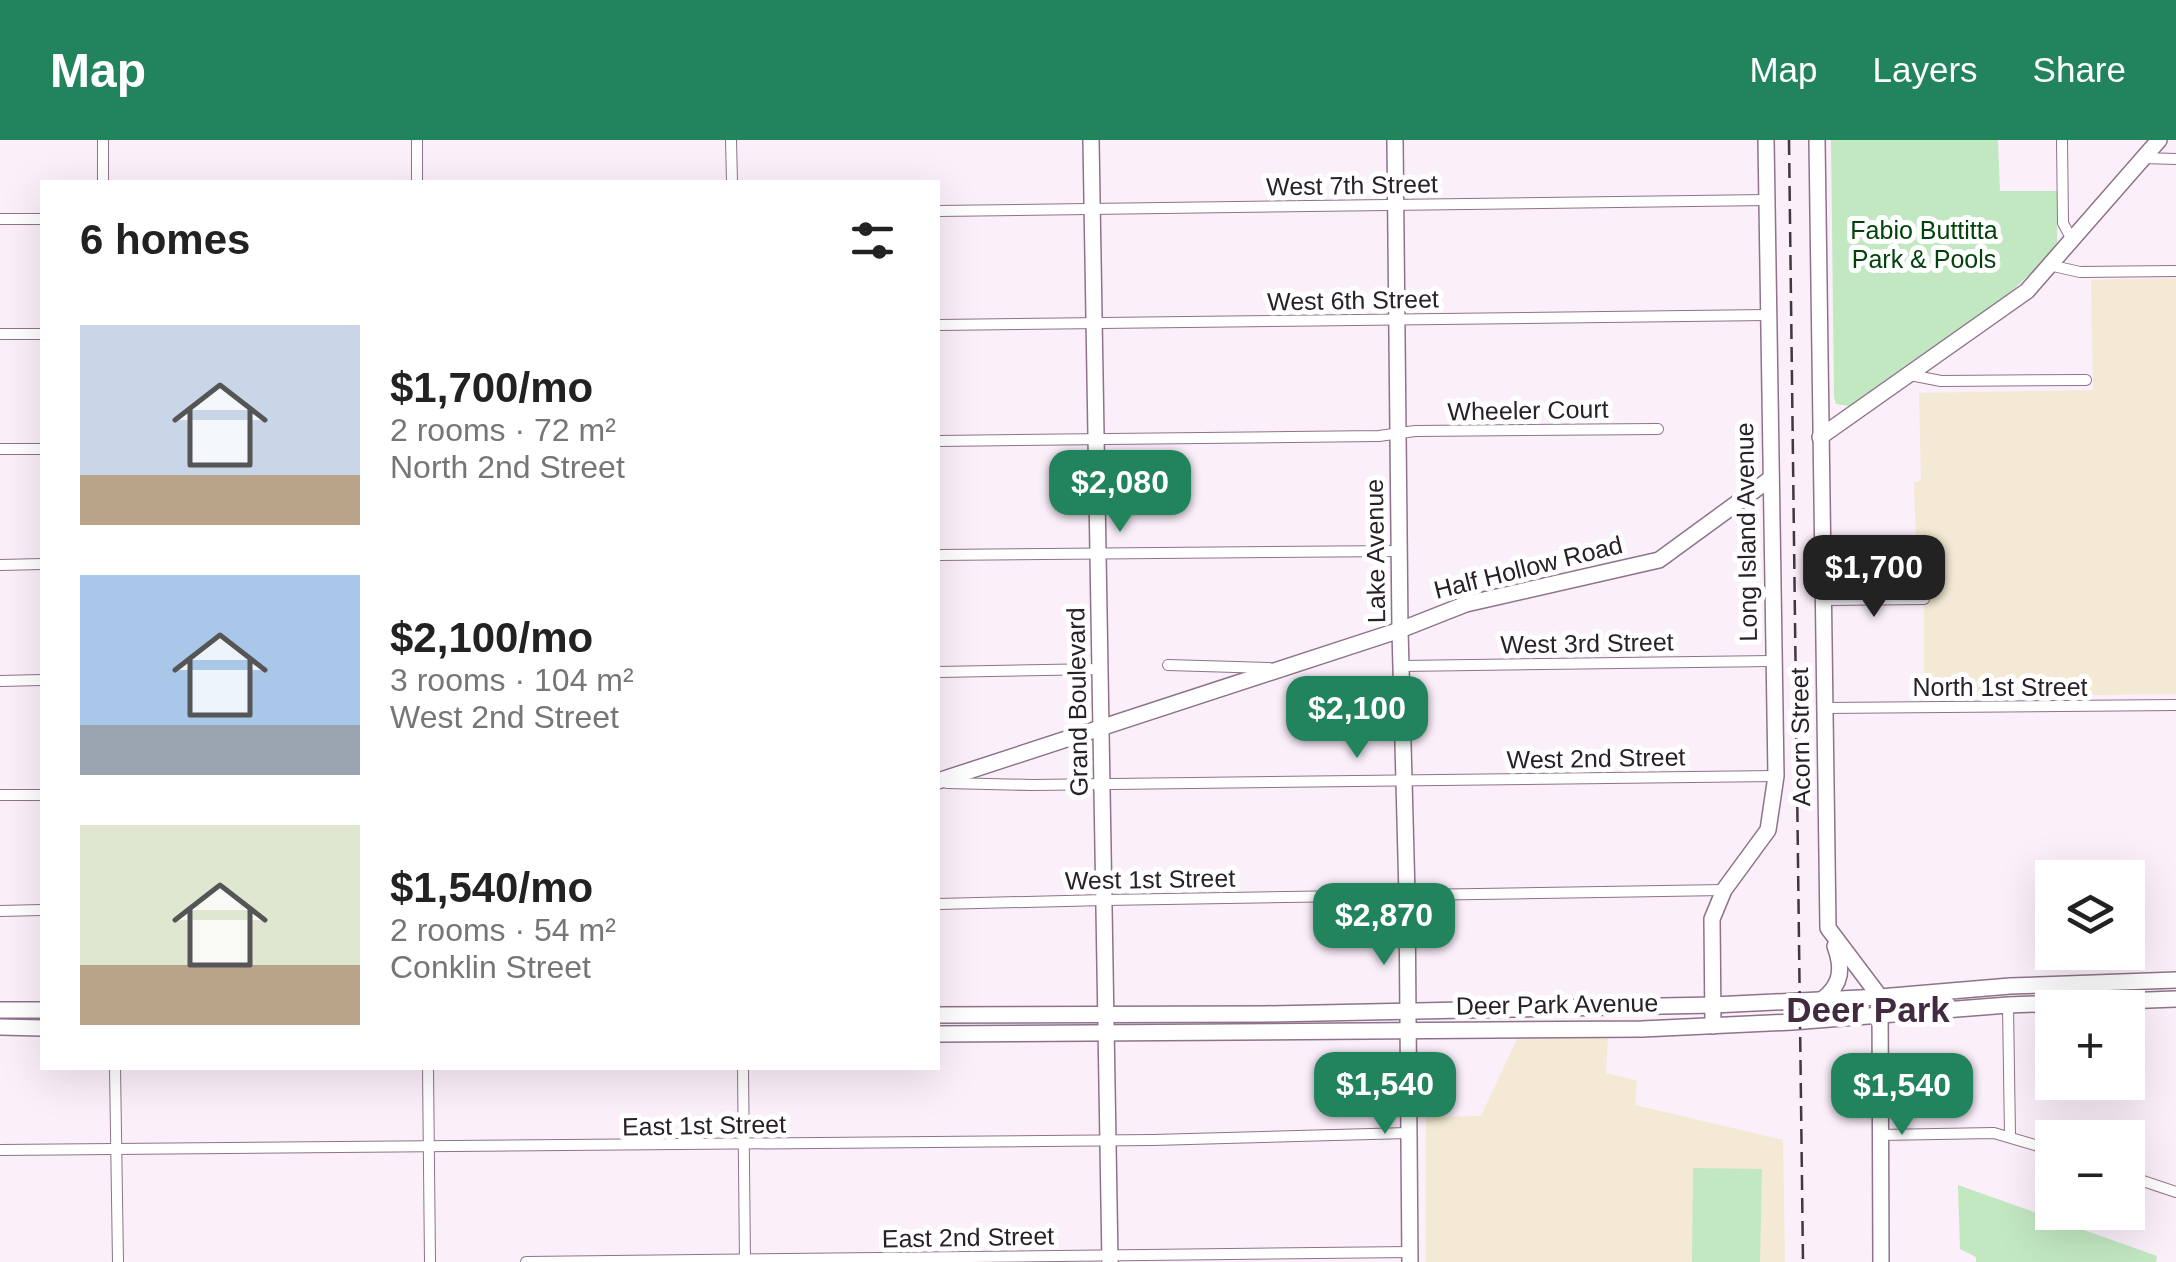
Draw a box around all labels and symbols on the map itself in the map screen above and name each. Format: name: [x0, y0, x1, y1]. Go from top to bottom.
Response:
street label: West 7th Street: [1266, 170, 1438, 200]
park label: Fabio Buttitta Park & Pools: [1850, 216, 1998, 273]
street label: West 6th Street: [1267, 285, 1439, 315]
street label: Wheeler Court: [1447, 395, 1609, 425]
street label: Long Island Avenue: [1730, 422, 1762, 642]
pin: $2,080: [1039, 450, 1201, 535]
street label: Lake Avenue: [1360, 479, 1390, 623]
street label: Half Hollow Road: [1431, 530, 1625, 604]
pin: $1,700: [1793, 535, 1955, 620]
street label: Grand Boulevard: [1061, 607, 1093, 797]
street label: West 3rd Street: [1500, 627, 1674, 659]
street label: Acorn Street: [1785, 667, 1815, 807]
street label: North 1st Street: [1912, 673, 2088, 701]
pin: $2,100: [1276, 676, 1438, 761]
street label: West 2nd Street: [1506, 742, 1686, 774]
street label: West 1st Street: [1065, 864, 1236, 894]
pin: $2,870: [1303, 883, 1465, 968]
street label: Deer Park Avenue: [1456, 988, 1658, 1020]
district label: Deer Park: [1786, 990, 1950, 1029]
pin: $1,540: [1304, 1052, 1466, 1137]
pin: $1,540: [1821, 1053, 1983, 1138]
street label: East 1st Street: [622, 1110, 786, 1140]
street label: East 2nd Street: [882, 1221, 1054, 1253]

